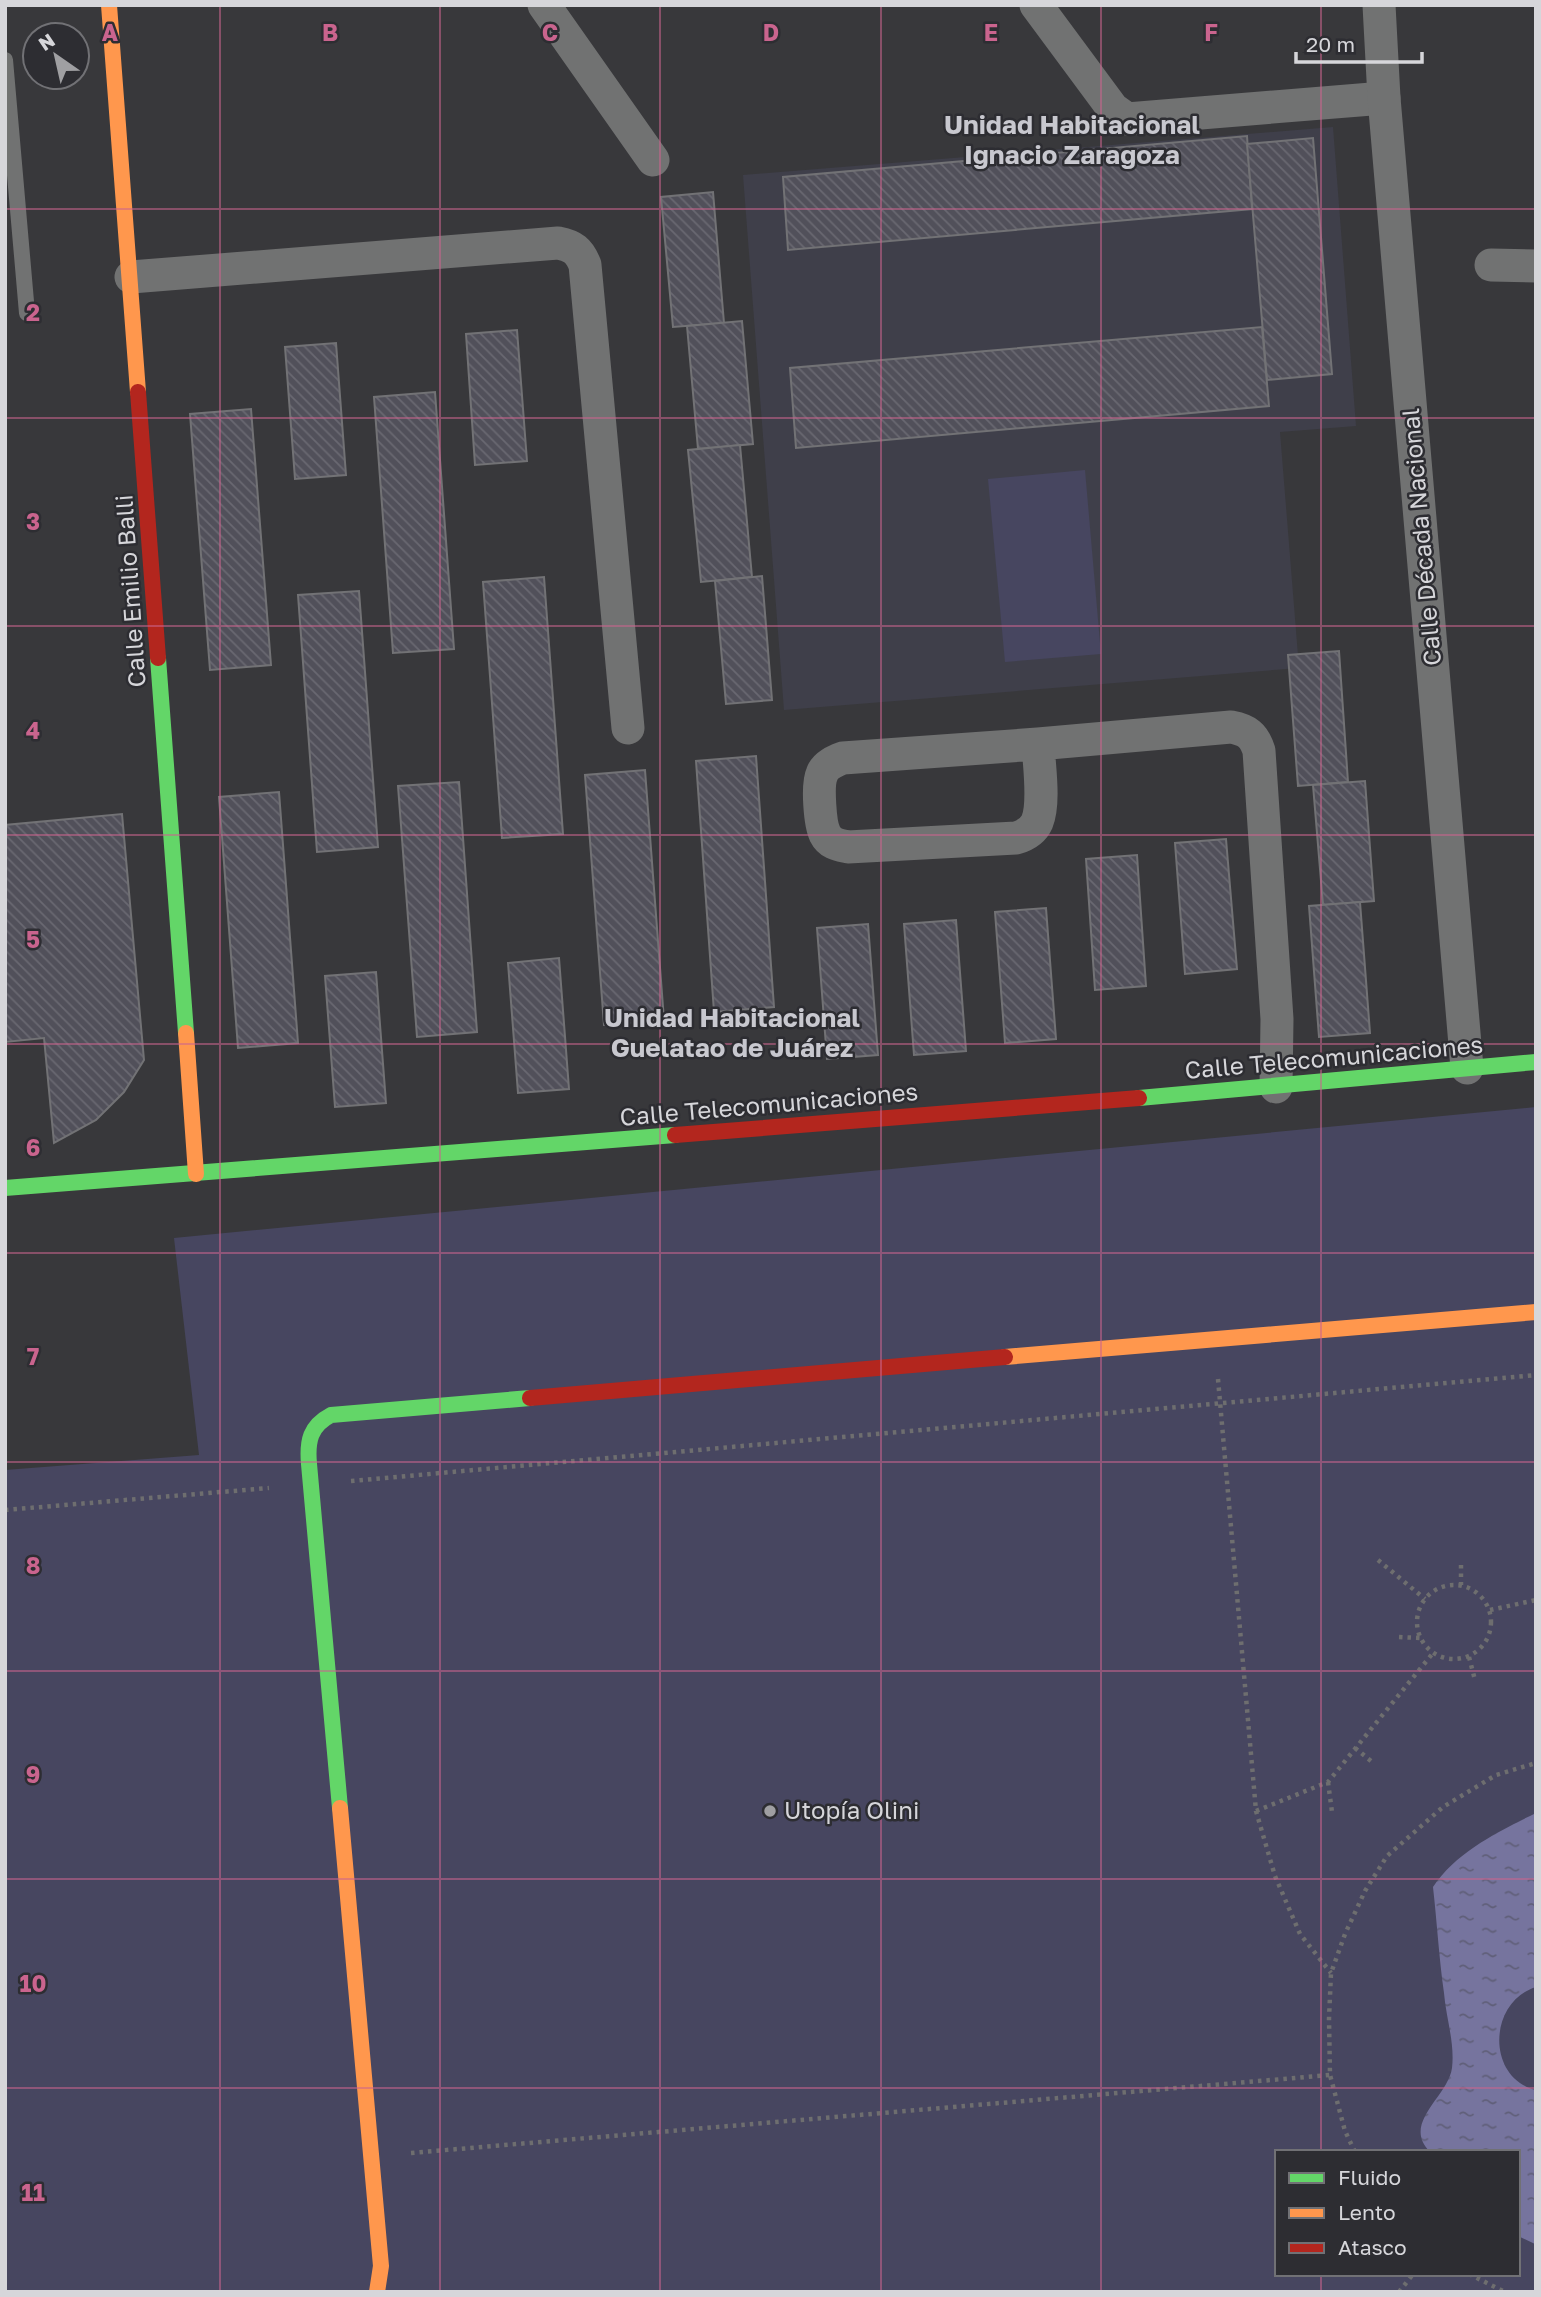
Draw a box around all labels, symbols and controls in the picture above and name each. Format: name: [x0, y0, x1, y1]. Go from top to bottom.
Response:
text: A: [102, 18, 119, 46]
text: B: [322, 18, 338, 46]
text: C: [542, 18, 558, 46]
text: D: [763, 18, 779, 46]
text: E: [984, 18, 998, 46]
text: F: [1204, 18, 1218, 46]
north arrow: [21, 21, 91, 91]
scale bar: [1296, 21, 1422, 65]
text: N: [34, 28, 59, 55]
text: 20 m: [1306, 31, 1355, 57]
district label: Unidad Habitacional Ignacio Zaragoza: [944, 109, 1200, 170]
text: 2: [26, 298, 40, 326]
street label: Calle Década Nacional: [1395, 407, 1446, 667]
street label: Calle Emilio Balli: [108, 494, 151, 688]
text: 3: [26, 507, 40, 535]
text: 4: [26, 716, 40, 744]
text: 5: [26, 925, 40, 953]
district label: Unidad Habitacional Guelatao de Juárez: [604, 1002, 860, 1063]
street label: Calle Telecomunicaciones: [1184, 1029, 1484, 1084]
street label: Calle Telecomunicaciones: [619, 1076, 919, 1131]
text: 6: [26, 1133, 40, 1161]
text: 7: [27, 1342, 39, 1370]
text: 8: [26, 1551, 40, 1579]
text: 9: [26, 1760, 40, 1788]
place label: Utopía Olini: [784, 1795, 919, 1824]
marker: Utopía Olini: [762, 1803, 778, 1819]
text: 10: [20, 1969, 46, 1997]
legend: [1275, 2150, 1520, 2276]
text: Fluido: [1338, 2164, 1401, 2190]
text: 11: [21, 2178, 45, 2206]
text: Lento: [1338, 2199, 1396, 2225]
text: Atasco: [1338, 2234, 1407, 2260]

